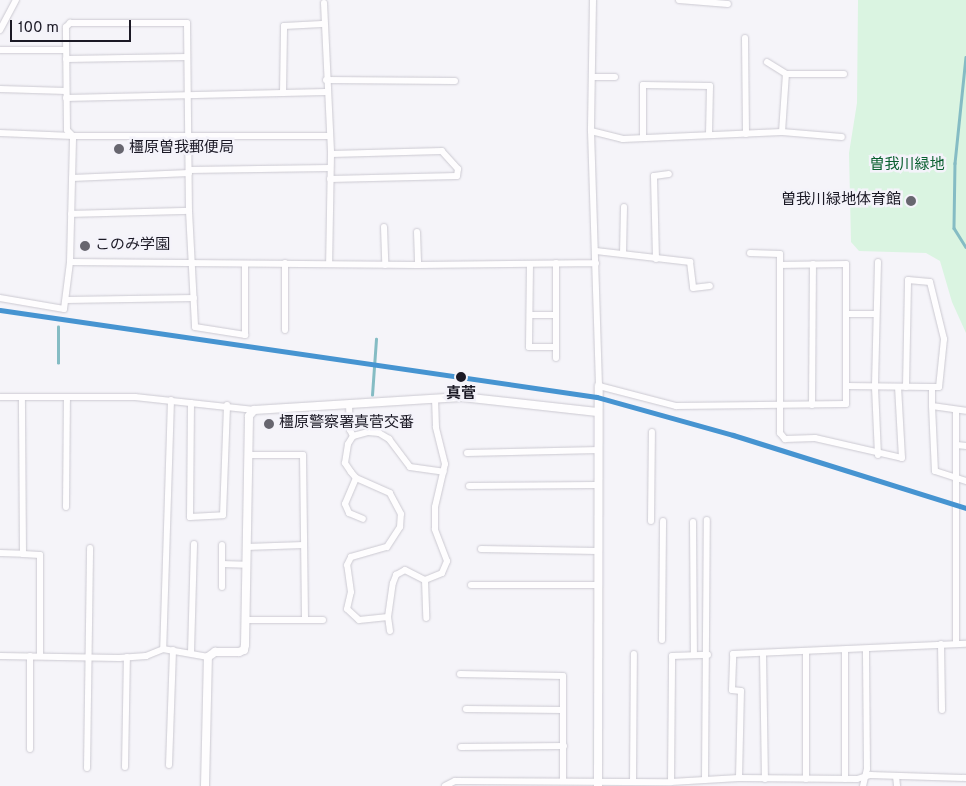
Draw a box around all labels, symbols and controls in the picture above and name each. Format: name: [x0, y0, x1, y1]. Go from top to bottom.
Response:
scale bar: [12, 10, 134, 42]
text: 100 m: [18, 19, 59, 38]
place label: 橿原曽我郵便局: [129, 140, 234, 158]
marker: 橿原曽我郵便局: [113, 143, 125, 155]
park label: 曽我川緑地: [870, 157, 944, 175]
place label: 曽我川緑地体育館: [781, 192, 901, 210]
marker: 曽我川緑地体育館: [905, 195, 917, 207]
place label: このみ学園: [95, 237, 170, 255]
marker: このみ学園: [79, 240, 91, 252]
marker: 真菅: [454, 370, 468, 384]
place label: 真菅: [446, 386, 476, 404]
place label: 橿原警察署真菅交番: [279, 415, 414, 433]
marker: 橿原警察署真菅交番: [263, 418, 275, 430]

